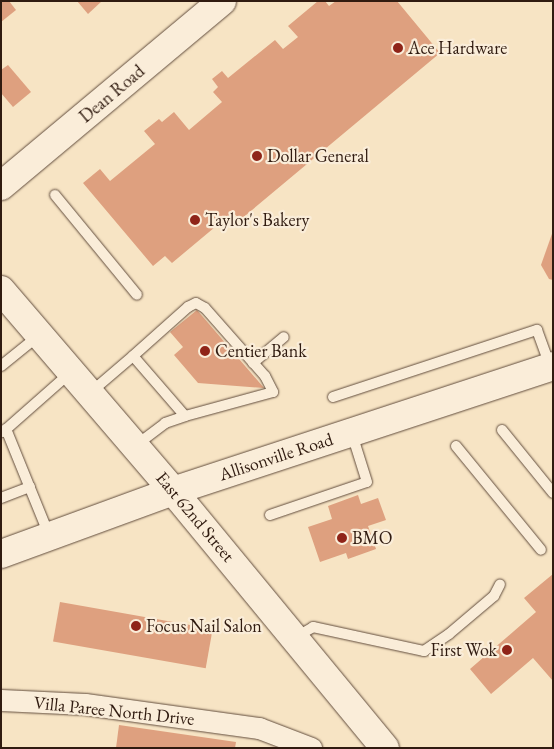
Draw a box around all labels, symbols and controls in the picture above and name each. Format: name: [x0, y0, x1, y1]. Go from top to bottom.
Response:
place label: Ace Hardware: [408, 37, 507, 59]
marker: Ace Hardware: [392, 42, 404, 54]
street label: Dean Road: [75, 60, 149, 128]
place label: Dollar General: [267, 145, 369, 167]
marker: Dollar General: [251, 150, 263, 162]
place label: Taylor's Bakery: [205, 209, 309, 231]
marker: Taylor's Bakery: [189, 214, 201, 226]
place label: Centier Bank: [215, 340, 307, 362]
marker: Centier Bank: [199, 345, 211, 357]
street label: Allisonville Road: [216, 428, 336, 486]
street label: East 62nd Street: [151, 468, 239, 566]
place label: BMO: [352, 527, 393, 549]
marker: BMO: [336, 532, 348, 544]
place label: Focus Nail Salon: [146, 615, 262, 637]
marker: Focus Nail Salon: [130, 620, 142, 632]
place label: First Wok: [431, 639, 497, 661]
marker: First Wok: [501, 644, 513, 656]
street label: Villa Paree North Drive: [33, 692, 195, 730]

